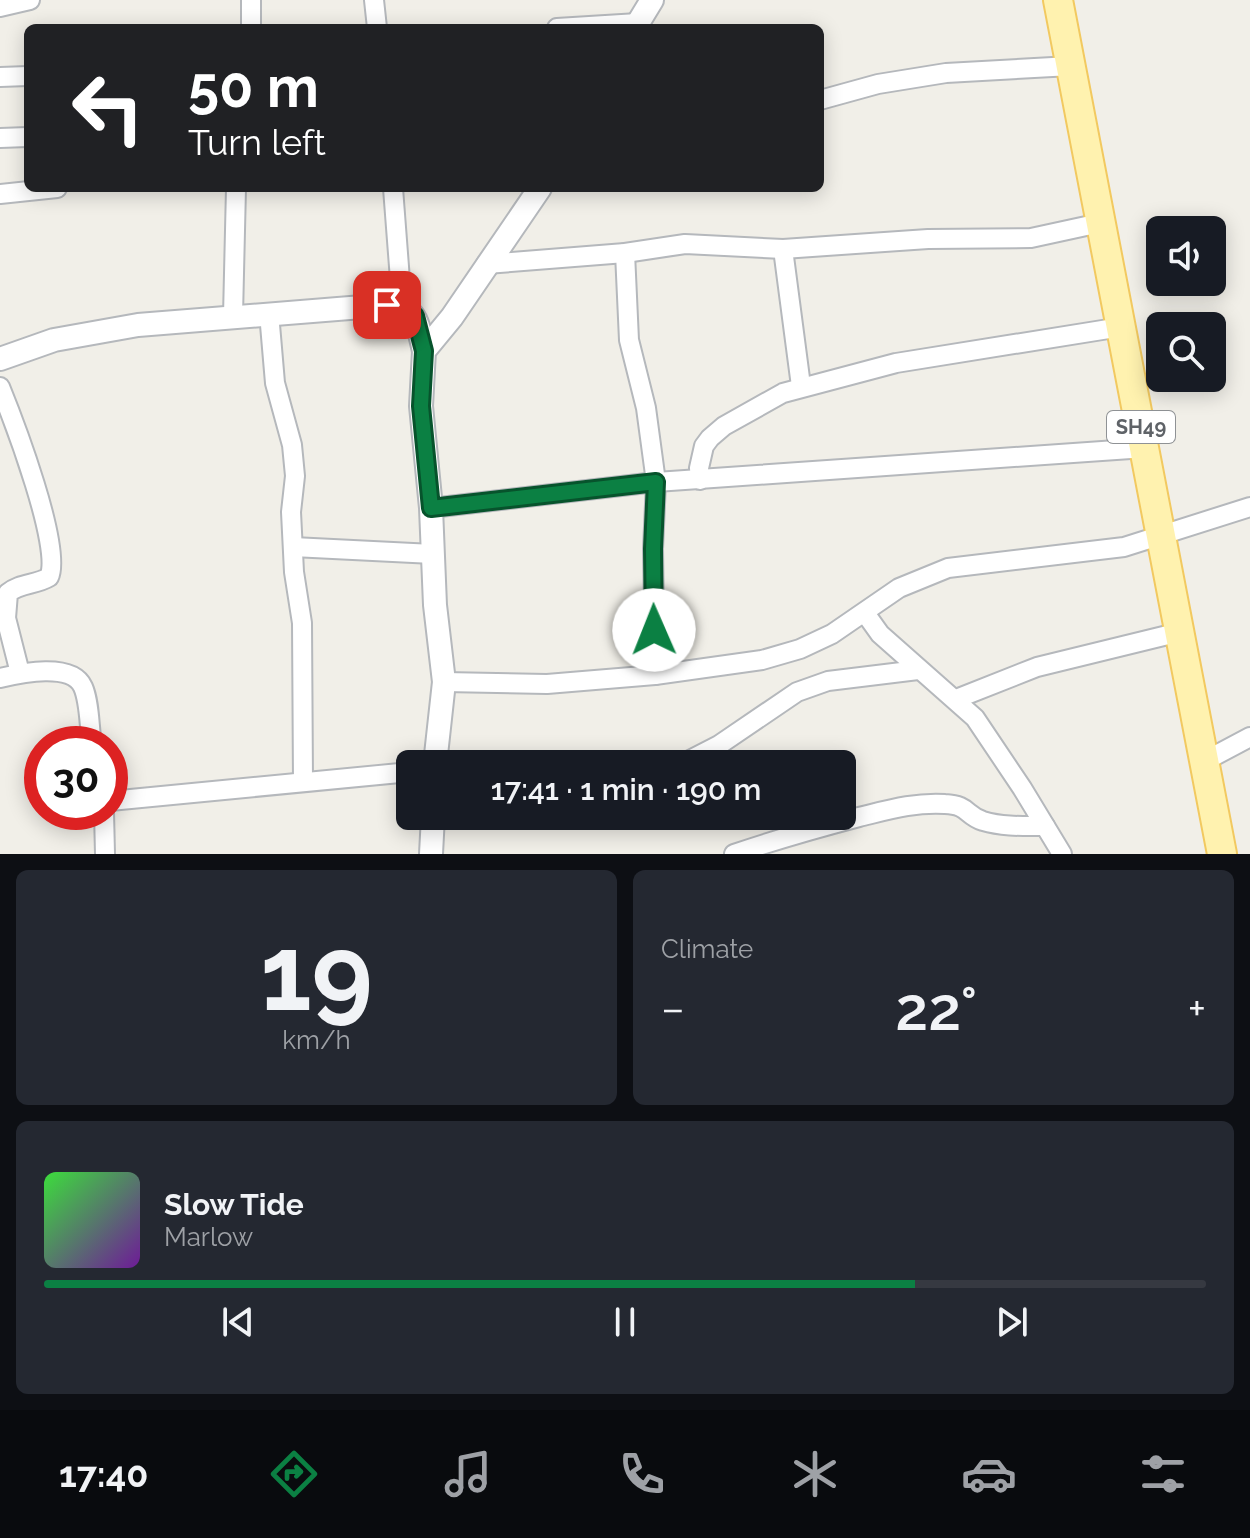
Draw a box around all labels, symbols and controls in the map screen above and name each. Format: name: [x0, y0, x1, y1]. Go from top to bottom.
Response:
text: 50 m: [188, 54, 319, 120]
icon: left: [56, 56, 160, 160]
text: Turn left: [188, 121, 326, 163]
map controls: [1146, 216, 1226, 392]
button: sound: [1146, 216, 1226, 296]
pin: [353, 271, 421, 339]
icon: arrive: [365, 283, 409, 327]
button: search: [1146, 312, 1226, 392]
road number: SH49: [1107, 411, 1175, 443]
position arrow: [612, 588, 696, 672]
speed limit sign: 30: [24, 726, 128, 830]
text: 17:41 · 1 min · 190 m: [491, 772, 761, 807]
text: 19: [260, 912, 373, 1034]
text: Climate: [661, 934, 753, 964]
text: 22°: [895, 974, 977, 1044]
text: −: [661, 983, 685, 1034]
text: +: [1188, 983, 1206, 1034]
text: km/h: [282, 1025, 351, 1055]
text: Slow Tide: [164, 1187, 304, 1222]
text: Marlow: [164, 1222, 253, 1252]
icon: previous: [216, 1300, 260, 1344]
icon: pause: [603, 1300, 647, 1344]
icon: next: [990, 1300, 1034, 1344]
icon: directions: [266, 1446, 322, 1502]
icon: music: [440, 1446, 496, 1502]
icon: phone: [614, 1446, 670, 1502]
icon: climate: [787, 1446, 843, 1502]
icon: car: [961, 1446, 1017, 1502]
icon: filters: [1135, 1446, 1191, 1502]
text: 17:40: [59, 1453, 148, 1495]

